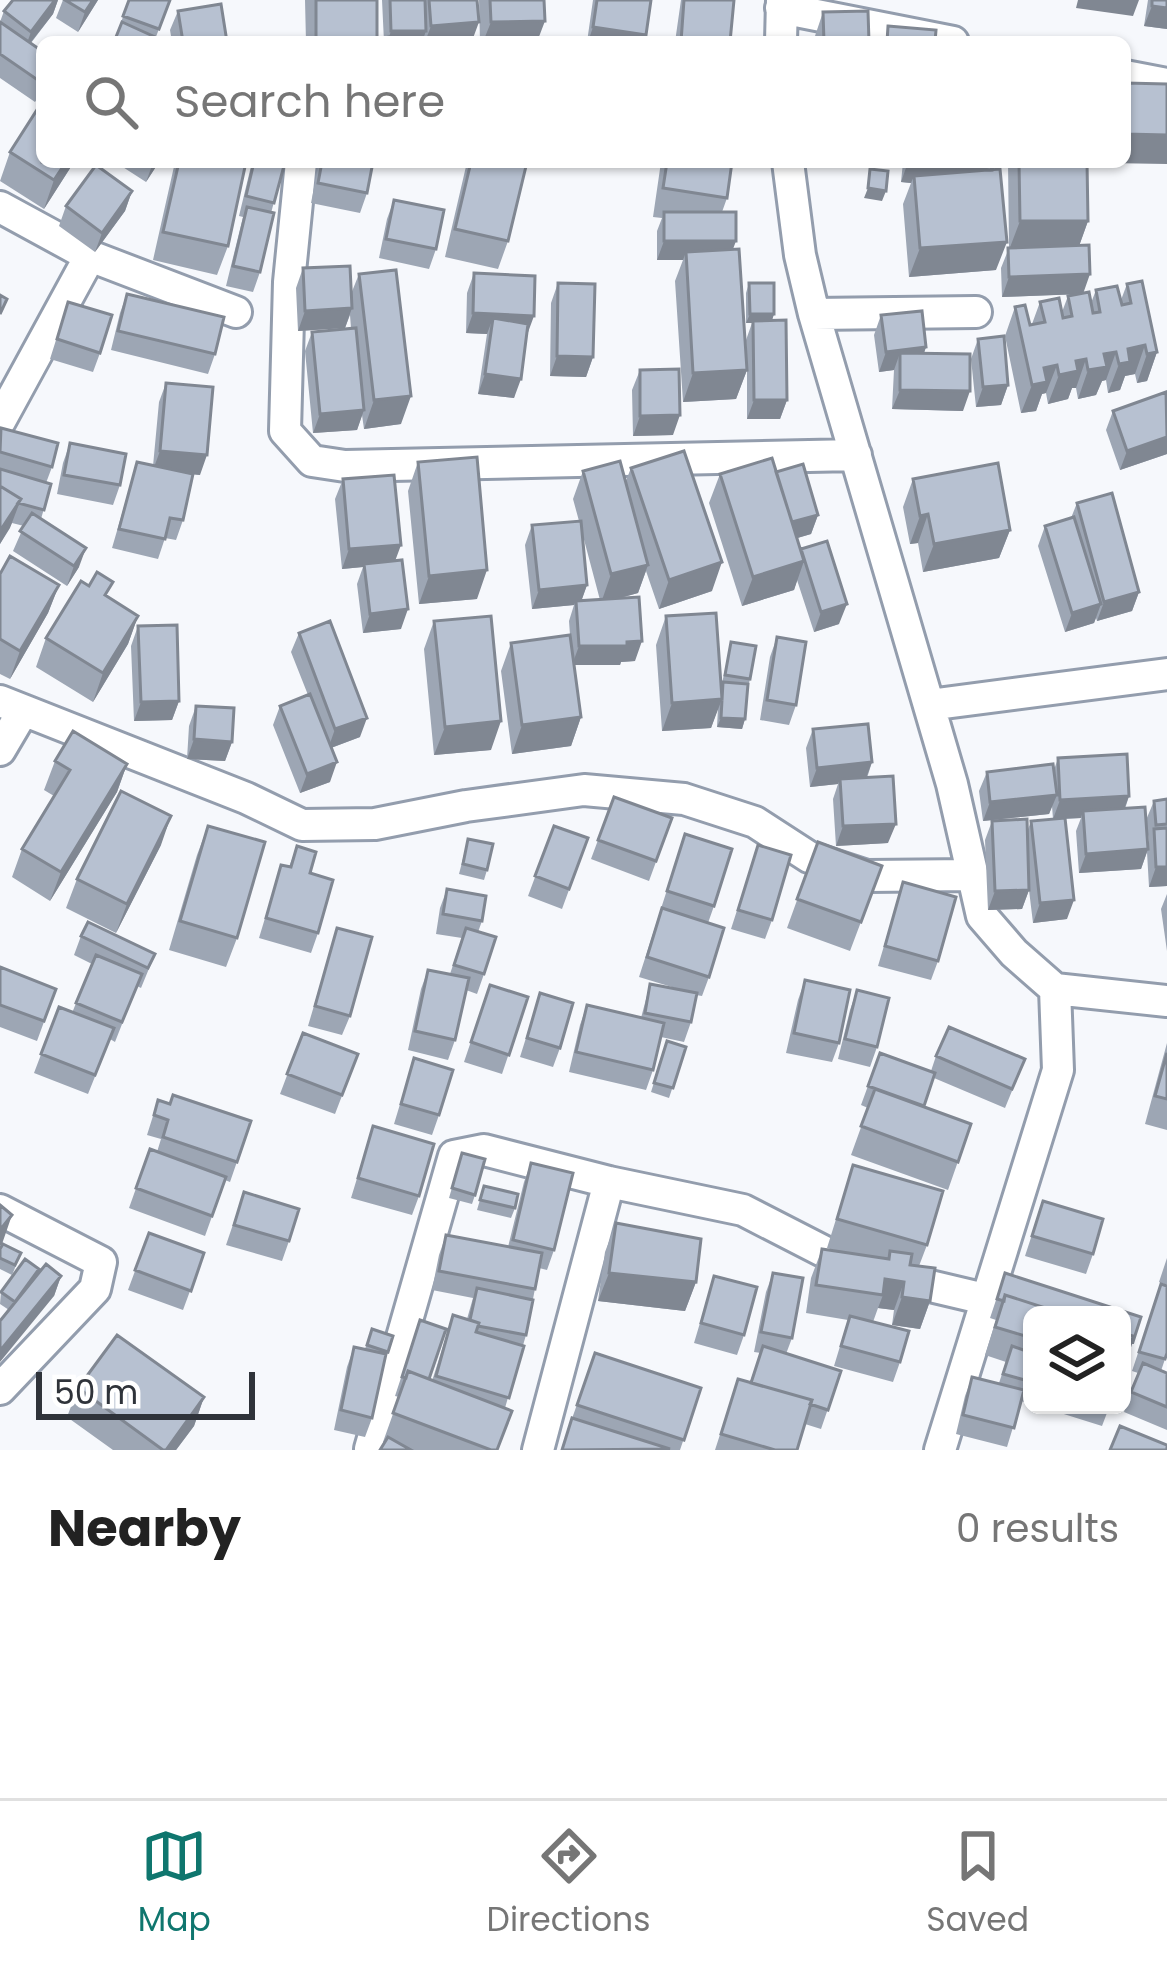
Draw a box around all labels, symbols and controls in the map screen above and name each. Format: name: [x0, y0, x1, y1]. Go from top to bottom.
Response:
search box: [36, 36, 1131, 168]
icon: search: [78, 69, 144, 135]
text: Search here: [174, 70, 445, 133]
map controls: [1023, 1306, 1131, 1414]
button: layers: [1023, 1306, 1131, 1414]
scale bar: [36, 1366, 255, 1419]
text: 50 m: [54, 1369, 138, 1416]
text: Nearby: [48, 1492, 241, 1564]
text: 0 results: [956, 1501, 1119, 1556]
tab: Map: [138, 1823, 211, 1945]
tab: Directions: [487, 1823, 650, 1945]
tab: Saved: [926, 1823, 1029, 1945]

